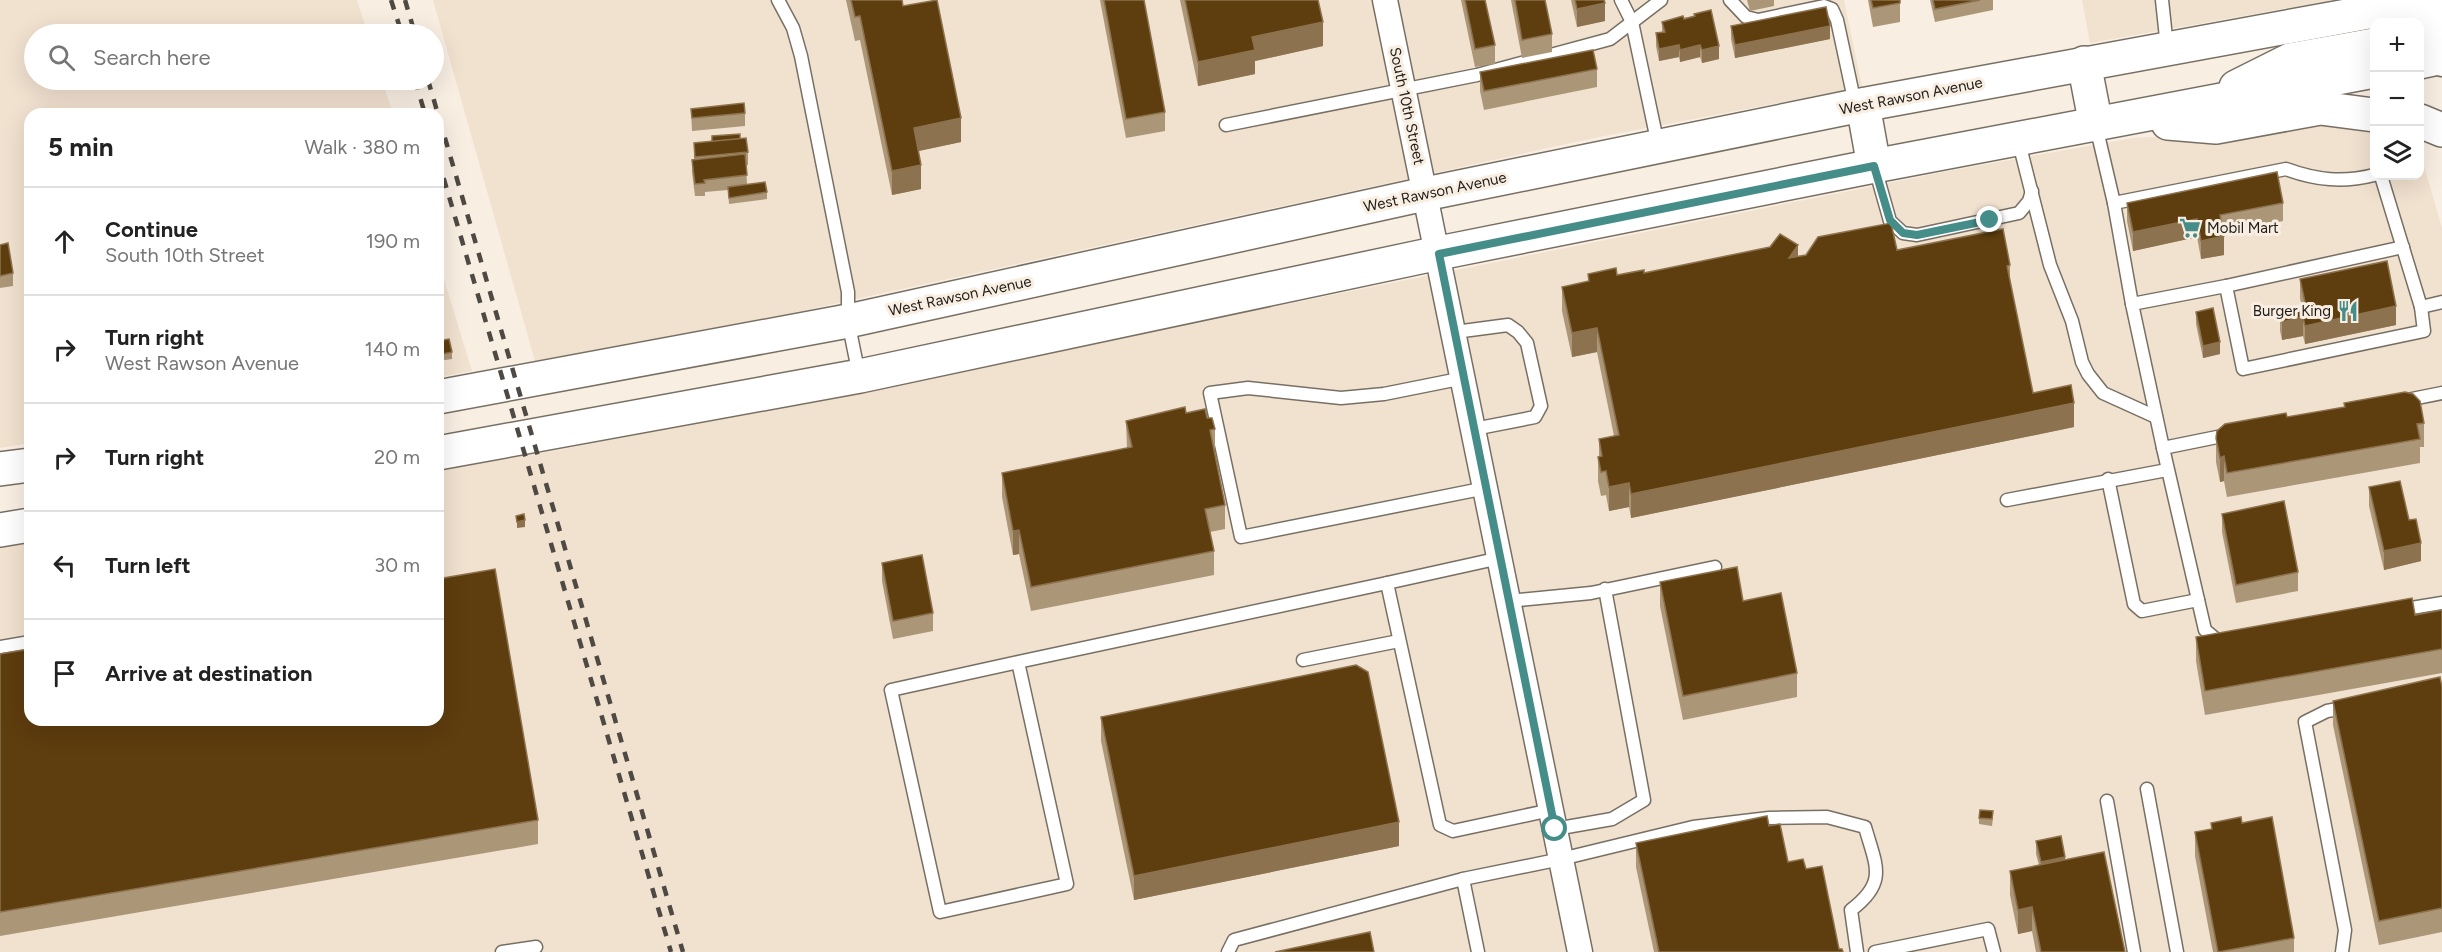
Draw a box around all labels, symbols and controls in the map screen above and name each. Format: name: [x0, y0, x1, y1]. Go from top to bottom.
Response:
map controls: [2370, 18, 2424, 180]
button: +: [2370, 18, 2424, 72]
search box: [24, 24, 444, 90]
icon: search: [45, 41, 78, 74]
text: Search here: [93, 44, 211, 71]
street label: South 10th Street: [1386, 46, 1428, 167]
button: −: [2370, 72, 2424, 126]
street label: West Rawson Avenue: [1838, 73, 1984, 119]
button: layers: [2370, 126, 2424, 180]
text: 5 min: [48, 131, 114, 163]
text: Walk · 380 m: [304, 135, 420, 159]
street label: West Rawson Avenue: [1362, 168, 1508, 216]
route end: [1976, 206, 2002, 232]
text: Continue: [105, 216, 198, 243]
supermarket icon: Mobil Mart: [2178, 216, 2202, 240]
place label: Mobil Mart: [2207, 219, 2279, 237]
icon: ahead: [48, 225, 81, 258]
text: 190 m: [366, 229, 420, 253]
text: South 10th Street: [105, 243, 264, 267]
street label: West Rawson Avenue: [887, 272, 1033, 320]
restaurant icon: Burger King: [2336, 299, 2360, 323]
place label: Burger King: [2253, 302, 2331, 320]
text: Turn right: [105, 324, 204, 351]
icon: right: [48, 333, 81, 366]
text: 140 m: [365, 337, 420, 361]
text: West Rawson Avenue: [105, 351, 299, 375]
icon: right: [48, 441, 81, 474]
text: Turn right: [105, 444, 204, 471]
text: 20 m: [374, 445, 420, 469]
icon: left: [48, 549, 81, 582]
text: Turn left: [105, 552, 191, 579]
text: 30 m: [374, 553, 420, 577]
icon: arrive: [48, 657, 81, 690]
text: Arrive at destination: [105, 660, 313, 687]
route start: [1541, 815, 1567, 841]

